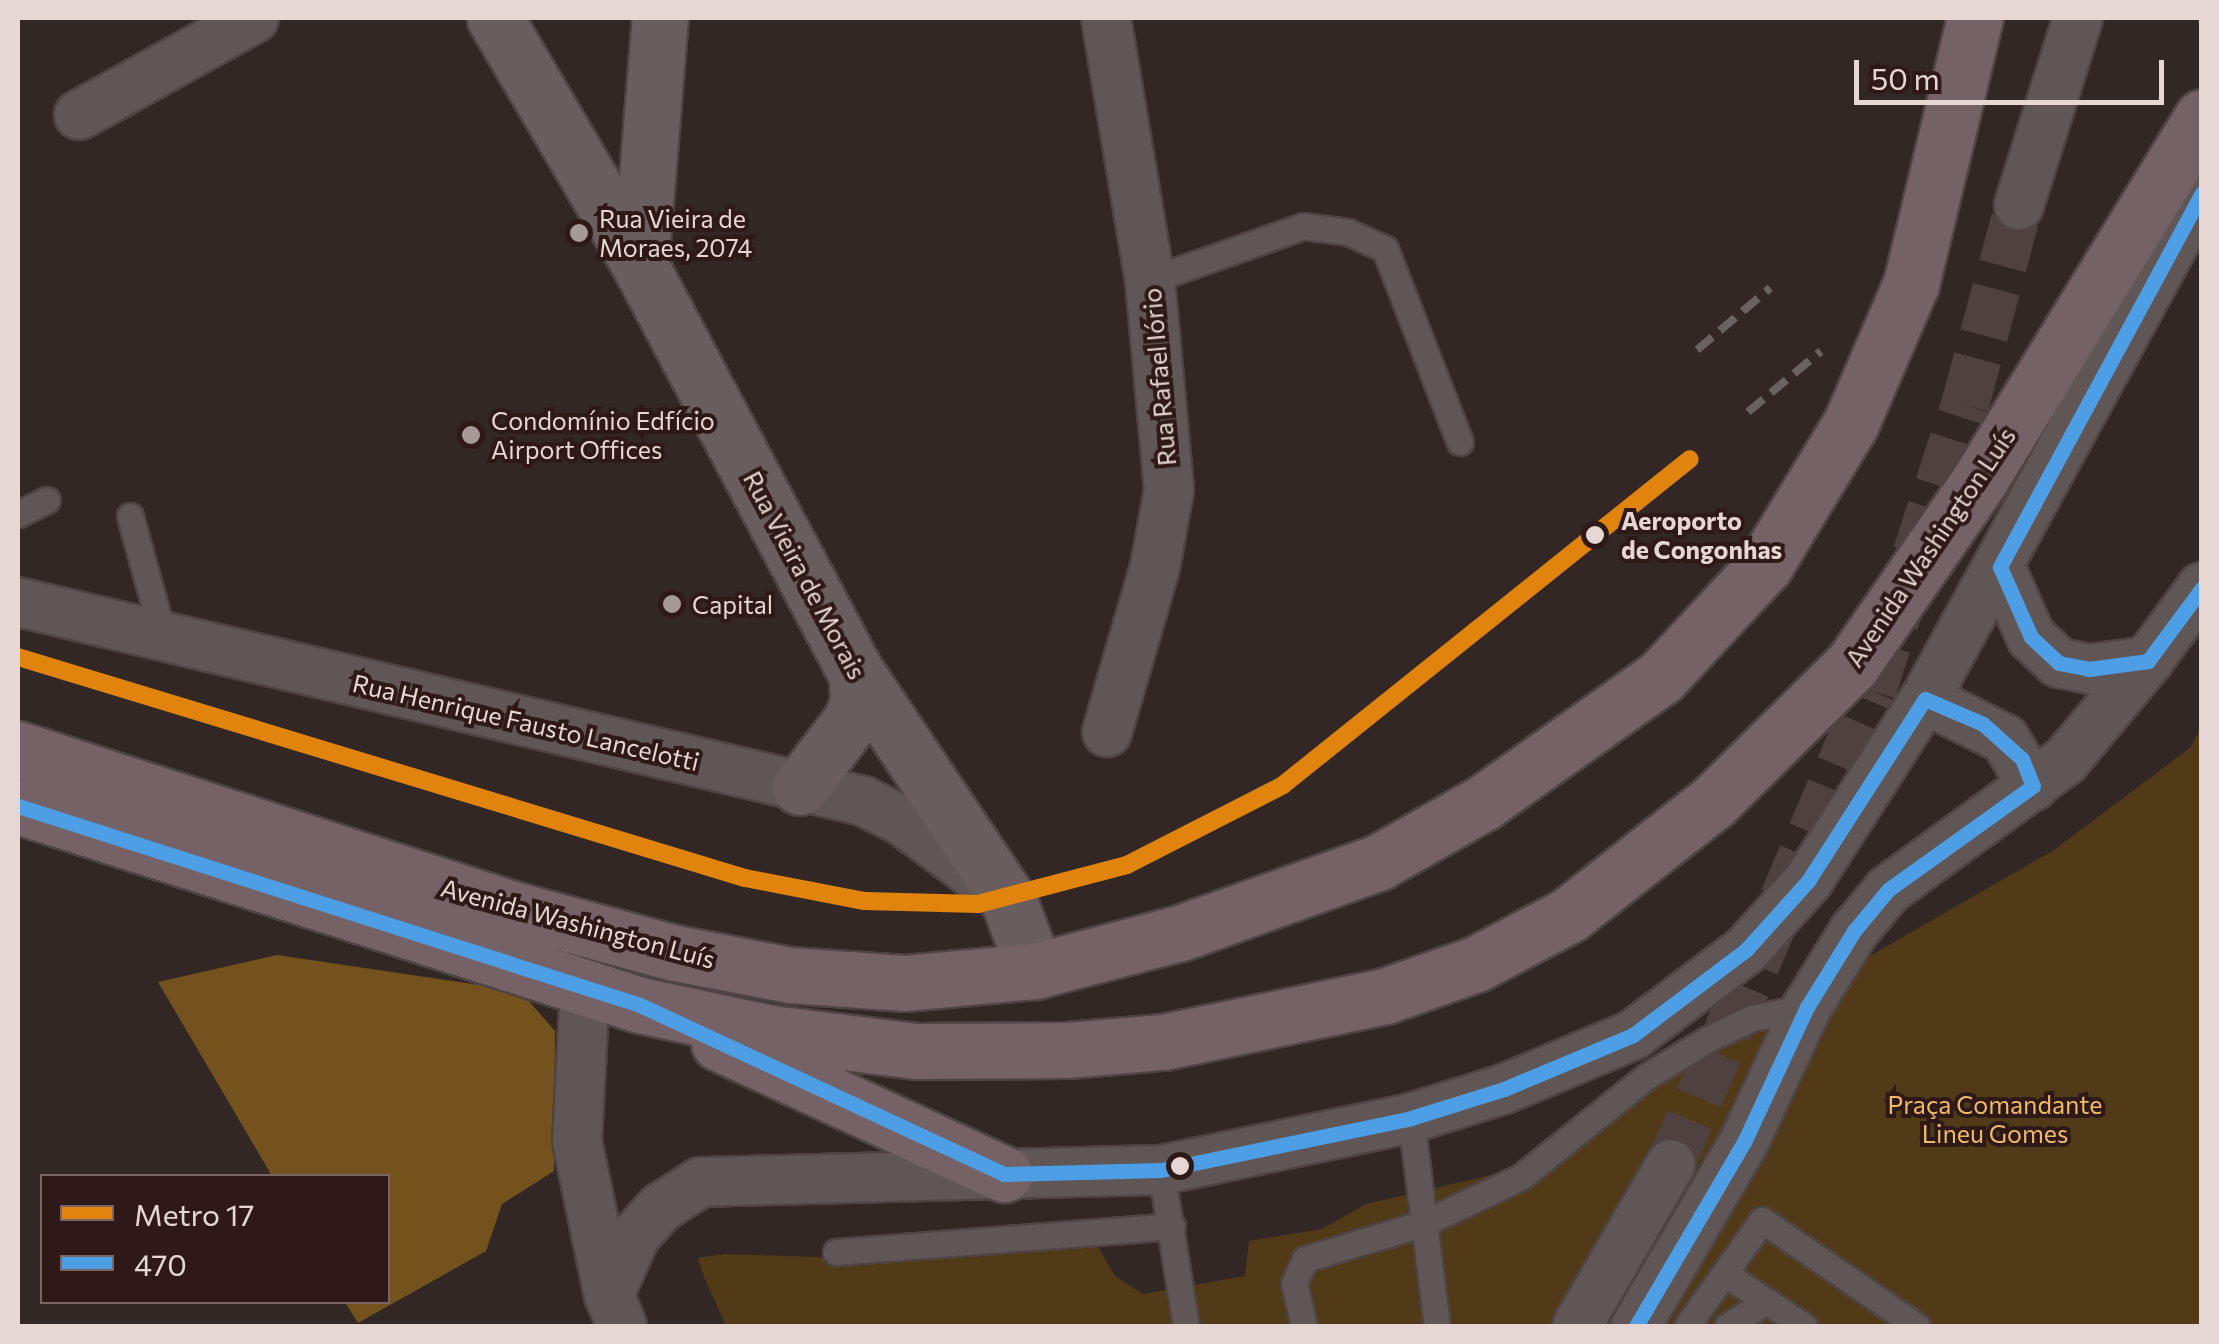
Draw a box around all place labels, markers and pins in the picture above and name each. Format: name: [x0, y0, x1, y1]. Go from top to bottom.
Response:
place label: Rua Vieira de Moraes, 2074: [599, 204, 752, 263]
marker: Rua Vieira de Moraes, 2074: [568, 222, 590, 244]
place label: Condomínio Edfício Airport Offices: [491, 406, 715, 465]
marker: Condomínio Edfício Airport Offices: [460, 424, 482, 446]
place label: Aeroporto de Congonhas: [1621, 506, 1782, 565]
marker: Aeroporto de Congonhas: [1578, 518, 1612, 552]
place label: Capital: [692, 589, 773, 619]
marker: Capital: [661, 593, 683, 615]
unlabelled marker: [1170, 1156, 1190, 1176]

